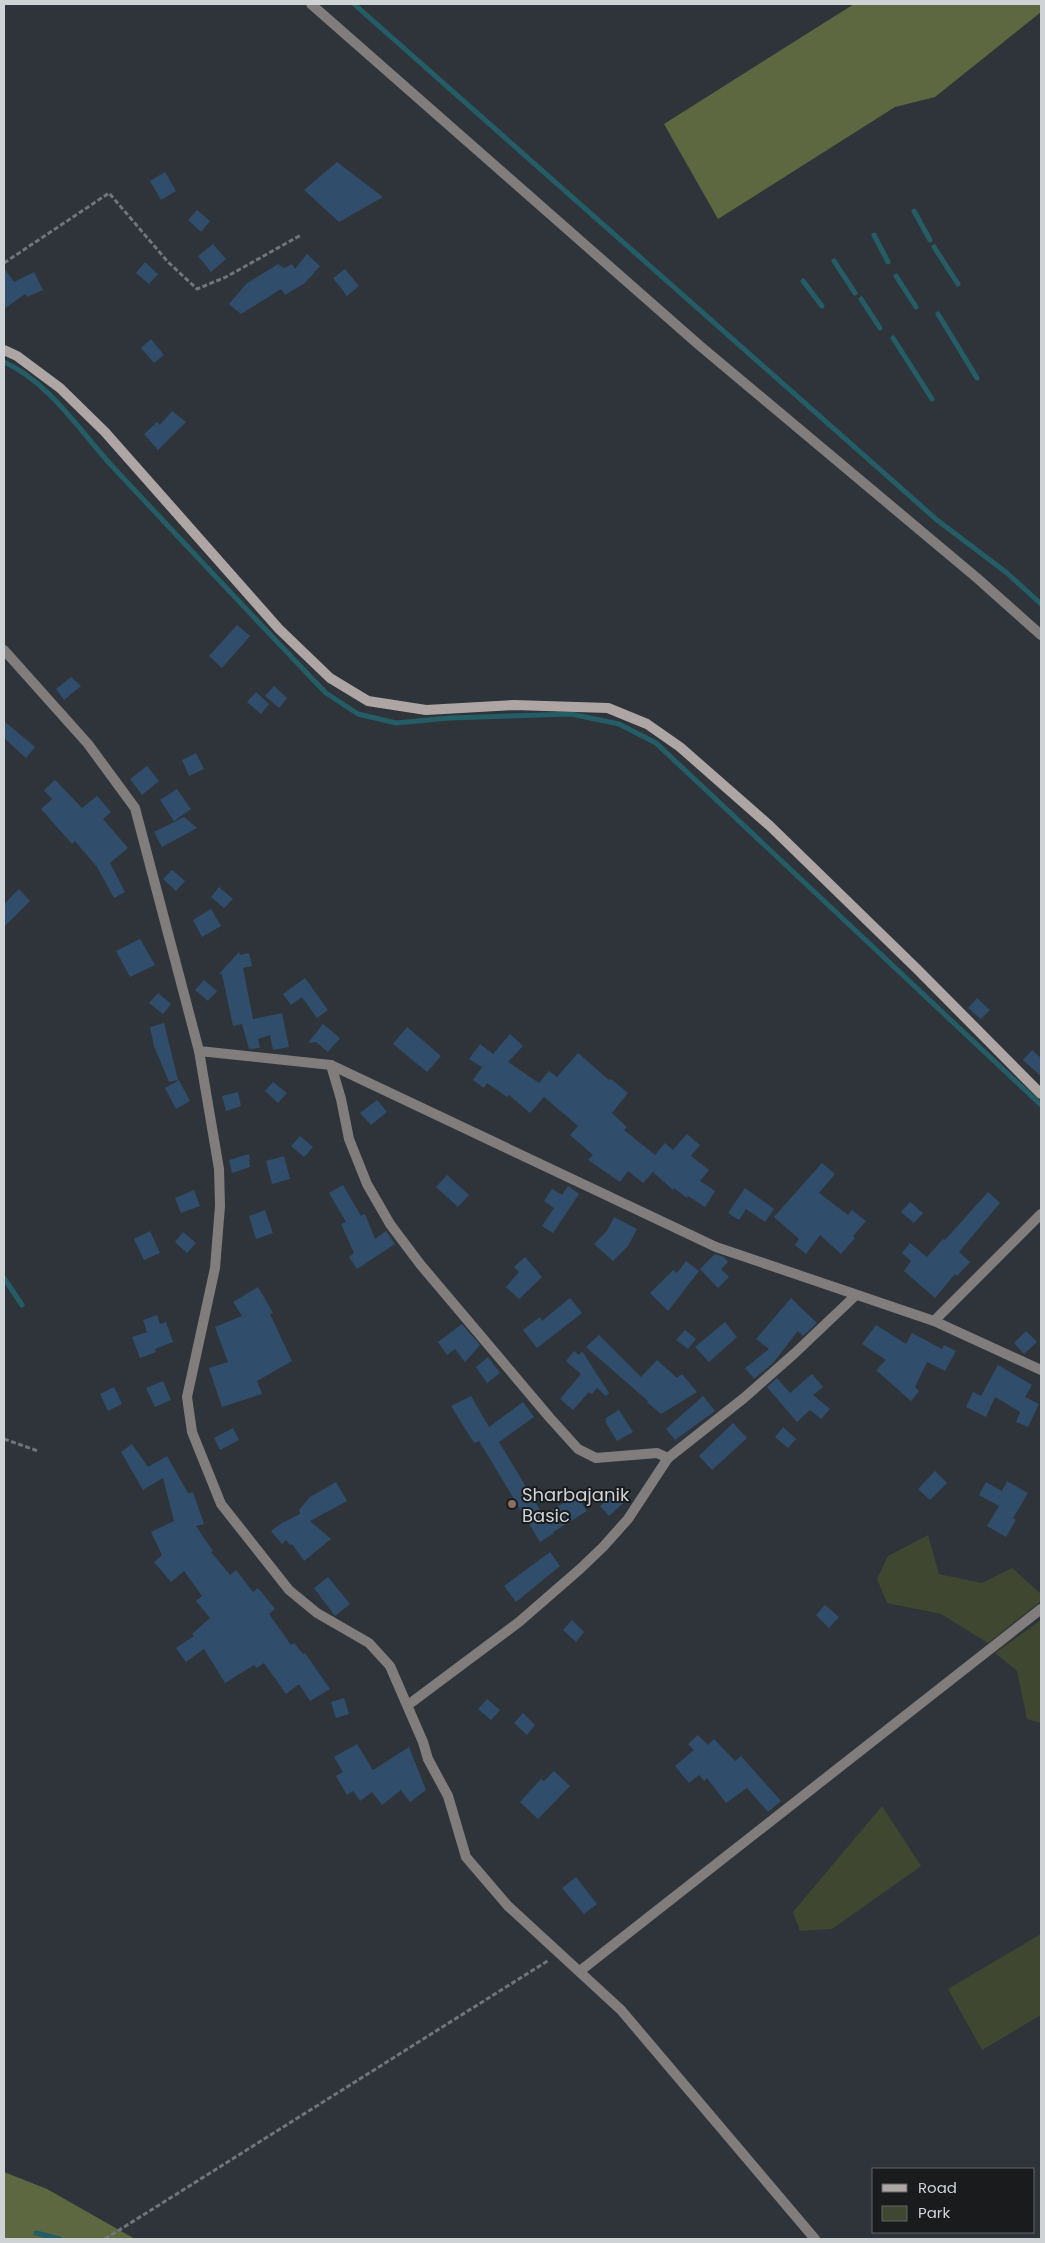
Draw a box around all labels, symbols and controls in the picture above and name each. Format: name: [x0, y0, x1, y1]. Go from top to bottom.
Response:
place label: Sharbajanik Basic: [522, 1482, 630, 1528]
marker: Sharbajanik Basic: [506, 1498, 518, 1510]
legend: [872, 2168, 1035, 2233]
text: Road: [918, 2177, 957, 2198]
text: Park: [918, 2202, 950, 2223]

